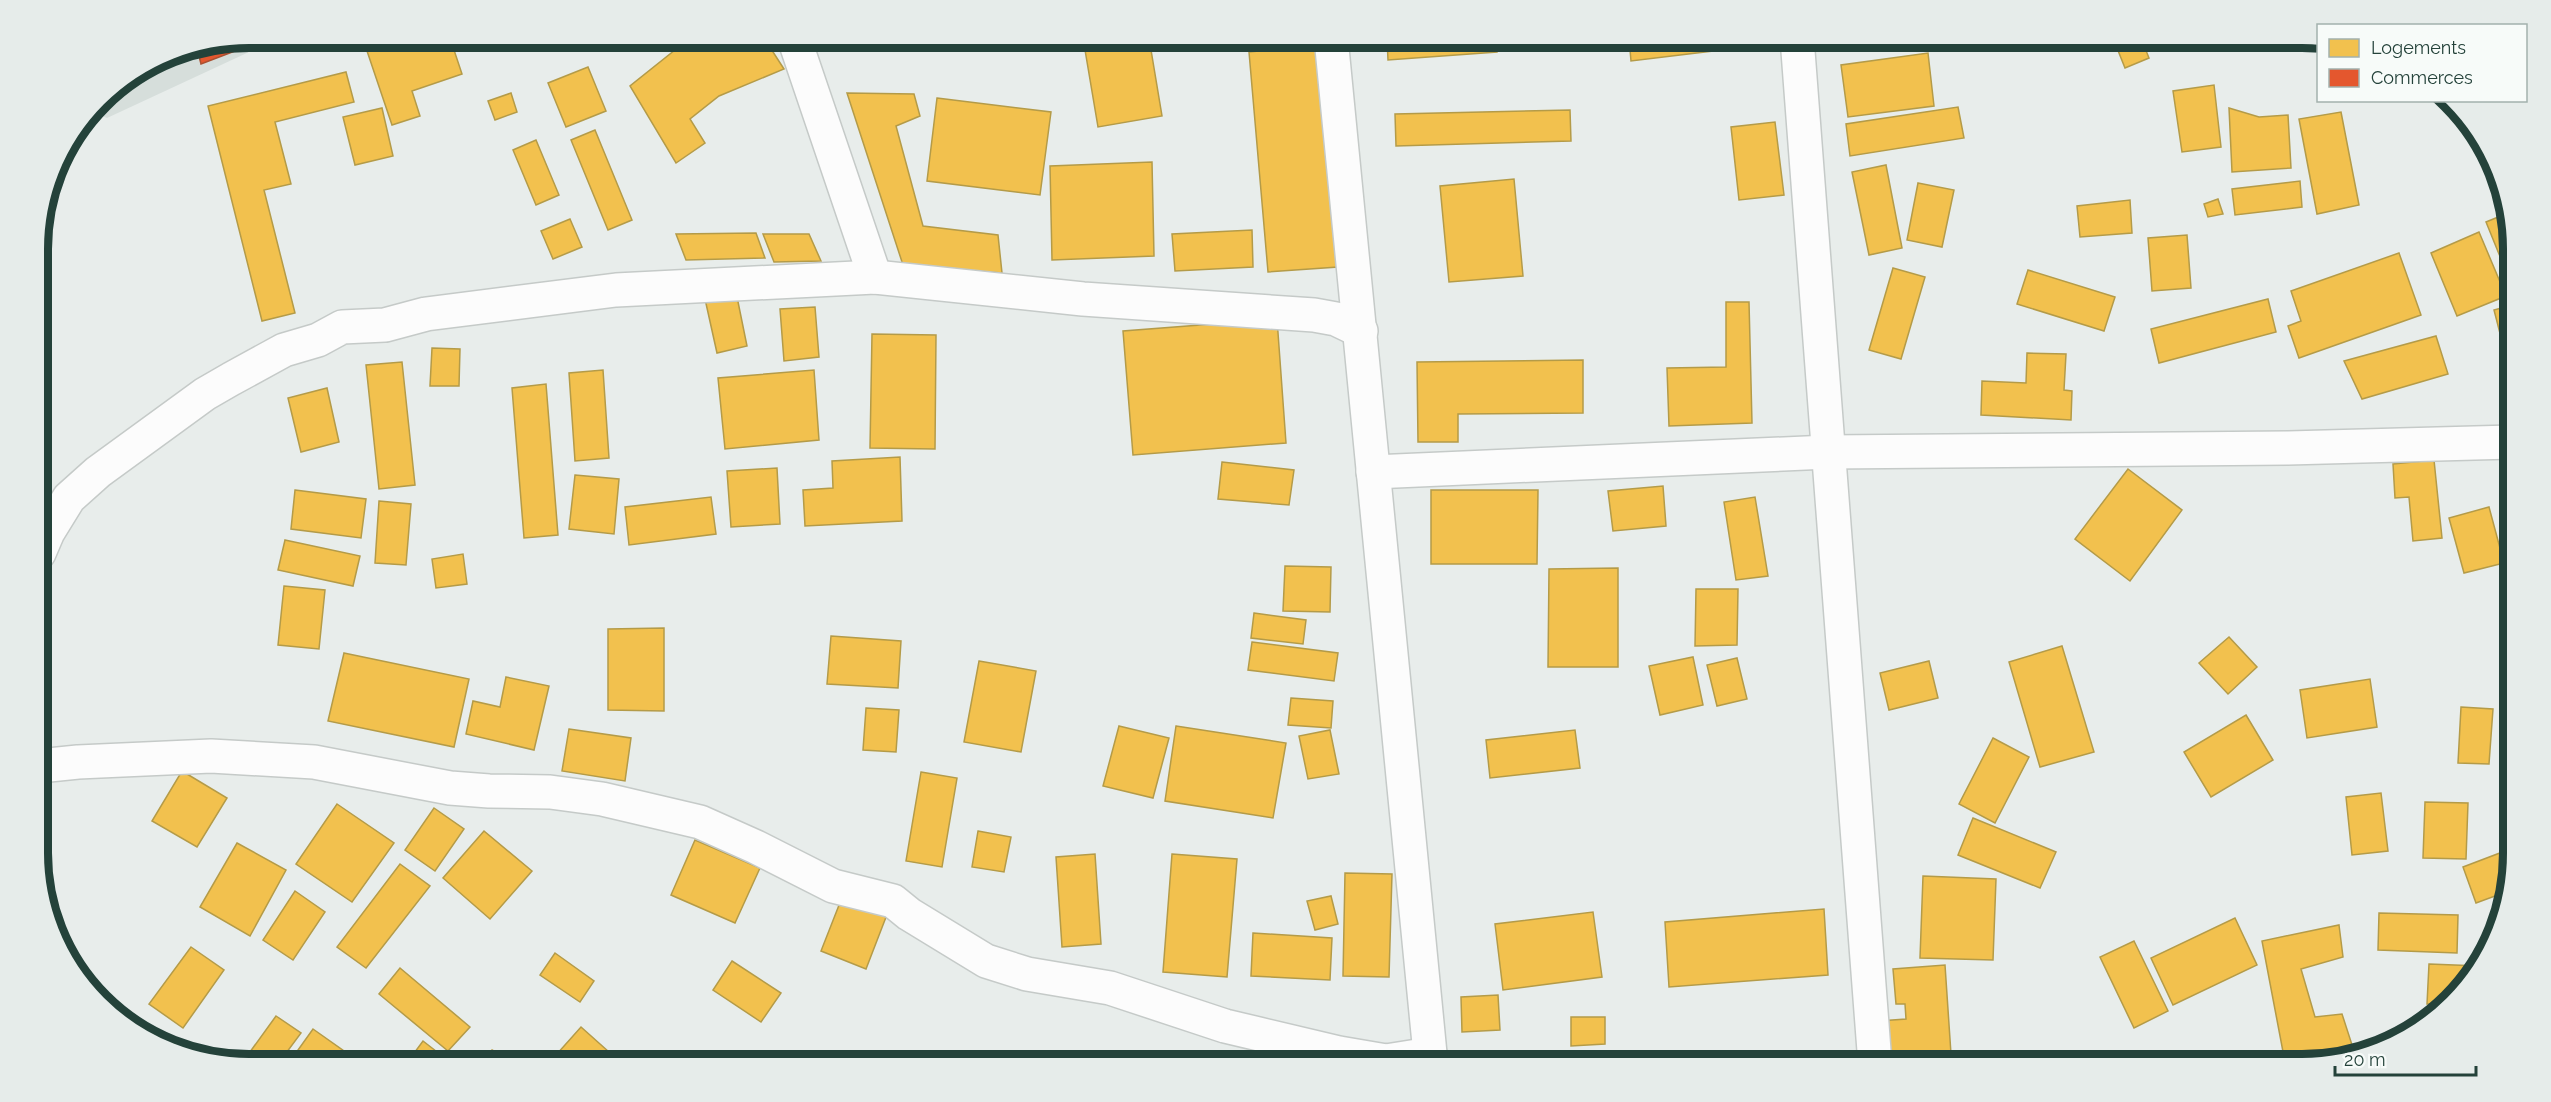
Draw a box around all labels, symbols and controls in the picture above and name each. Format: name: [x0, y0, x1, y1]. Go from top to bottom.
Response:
legend: [2317, 24, 2527, 102]
text: Logements: [2371, 37, 2466, 58]
text: Commerces: [2371, 67, 2473, 88]
scale bar: [2335, 1039, 2476, 1077]
text: 20 m: [2344, 1049, 2386, 1070]

